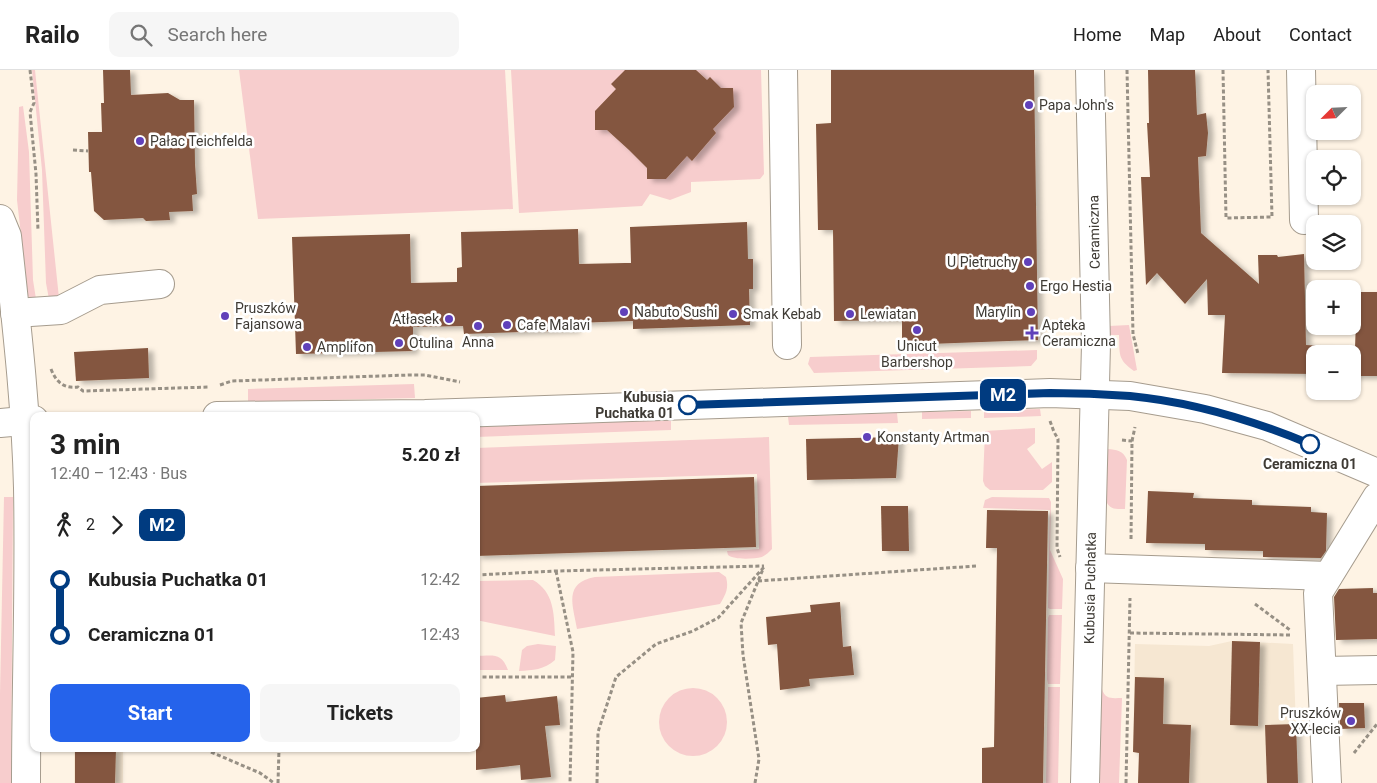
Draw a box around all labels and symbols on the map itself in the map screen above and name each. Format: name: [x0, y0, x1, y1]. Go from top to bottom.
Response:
north arrow: [1306, 85, 1361, 140]
place label: Papa John's: [1039, 97, 1114, 113]
marker: Papa John's: [1023, 99, 1035, 111]
place label: Pałac Teichfelda: [150, 133, 253, 149]
marker: Pałac Teichfelda: [134, 135, 146, 147]
street label: Ceramiczna: [1085, 195, 1103, 269]
place label: U Pietruchy: [947, 254, 1018, 270]
marker: U Pietruchy: [1022, 256, 1034, 268]
place label: Ergo Hestia: [1040, 278, 1112, 294]
marker: Ergo Hestia: [1024, 280, 1036, 292]
place label: Pruszków Fajansowa: [235, 300, 302, 332]
place label: Nabuto Sushi: [634, 304, 717, 320]
place label: Marylin: [975, 304, 1021, 320]
marker: Nabuto Sushi: [618, 306, 630, 318]
place label: Smak Kebab: [743, 306, 821, 322]
place label: Lewiatan: [860, 306, 916, 322]
marker: Marylin: [1025, 306, 1037, 318]
marker: Smak Kebab: [727, 308, 739, 320]
marker: Lewiatan: [844, 308, 856, 320]
marker: Pruszków Fajansowa: [219, 310, 231, 322]
place label: Atłasek: [392, 311, 440, 327]
marker: Atłasek: [443, 313, 455, 325]
place label: Cafe Malavi: [517, 317, 590, 333]
place label: Apteka Ceramiczna: [1042, 317, 1116, 349]
marker: Cafe Malavi: [501, 319, 513, 331]
marker: Anna: [472, 320, 484, 332]
marker: Unicut Barbershop: [911, 324, 923, 336]
marker: Apteka Ceramiczna: [1026, 327, 1038, 339]
place label: Anna: [462, 334, 494, 350]
place label: Otulina: [409, 335, 453, 351]
marker: Otulina: [393, 337, 405, 349]
place label: Unicut Barbershop: [881, 338, 953, 370]
place label: Amplifon: [317, 339, 374, 355]
marker: Amplifon: [301, 341, 313, 353]
line badge: M2: [980, 379, 1026, 411]
place label: Kubusia Puchatka 01: [595, 389, 674, 421]
marker: Kubusia Puchatka 01: [678, 395, 698, 415]
place label: Konstanty Artman: [877, 429, 990, 445]
marker: Konstanty Artman: [861, 431, 873, 443]
marker: Ceramiczna 01: [1300, 434, 1320, 454]
place label: Ceramiczna 01: [1263, 456, 1357, 472]
street label: Kubusia Puchatka: [1081, 532, 1099, 644]
place label: Pruszków XX-lecia: [1280, 705, 1341, 737]
marker: Pruszków XX-lecia: [1345, 715, 1357, 727]

